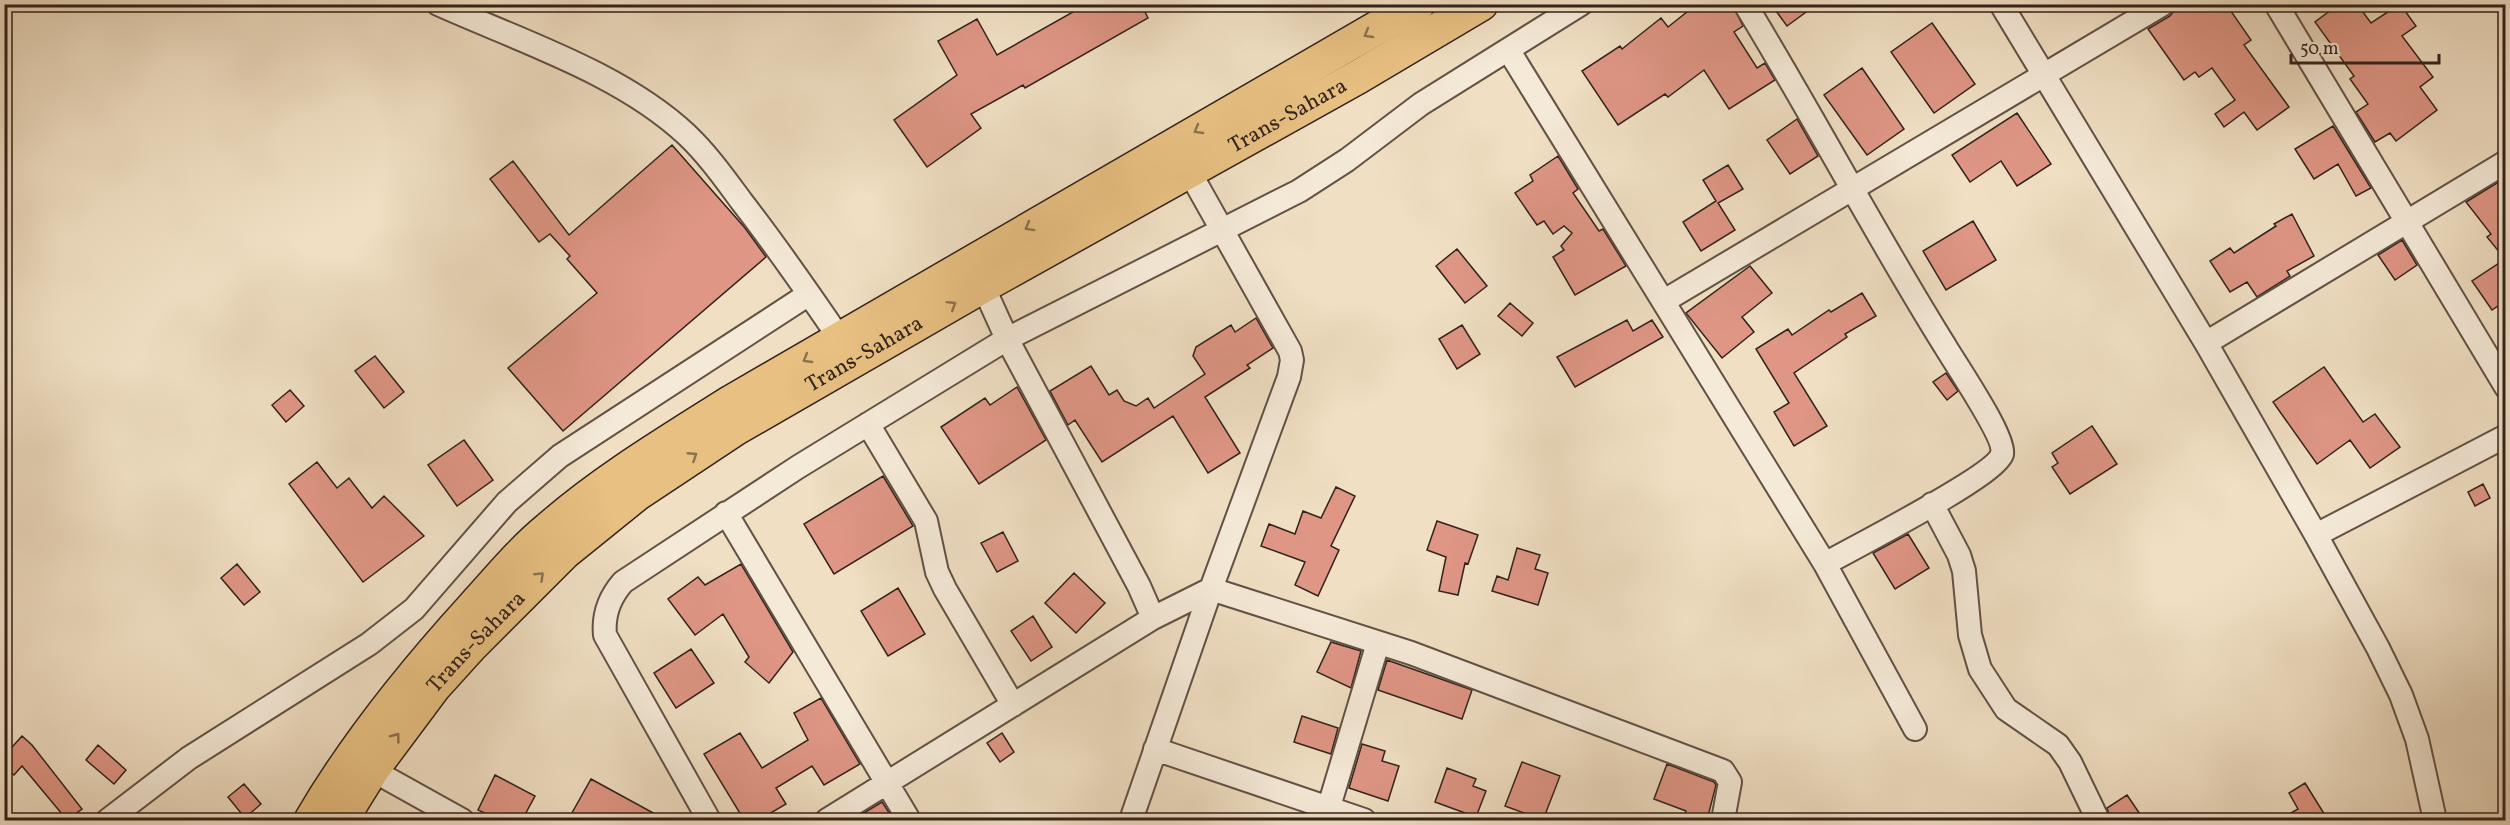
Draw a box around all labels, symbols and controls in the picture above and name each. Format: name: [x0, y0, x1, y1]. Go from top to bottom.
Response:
one-way arrow: [1363, 26, 1374, 38]
scale bar: [2291, 27, 2440, 65]
text: 50 m: [2300, 37, 2339, 62]
street label: Trans-Sahara: [1223, 71, 1353, 162]
one-way arrow: [1194, 123, 1204, 135]
one-way arrow: [1025, 220, 1035, 231]
one-way arrow: [946, 301, 956, 313]
street label: Trans-Sahara: [800, 308, 929, 401]
one-way arrow: [803, 352, 813, 363]
one-way arrow: [686, 452, 697, 463]
one-way arrow: [533, 573, 544, 584]
street label: Trans-Sahara: [420, 584, 533, 700]
one-way arrow: [389, 733, 400, 744]

